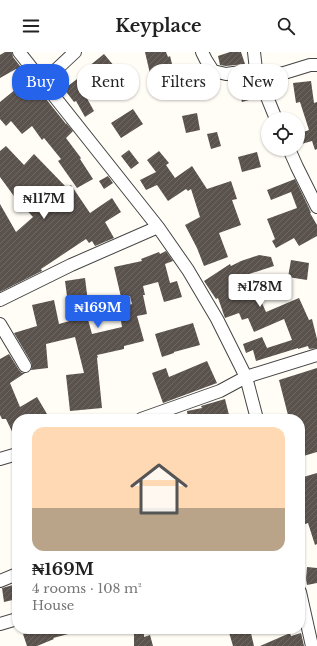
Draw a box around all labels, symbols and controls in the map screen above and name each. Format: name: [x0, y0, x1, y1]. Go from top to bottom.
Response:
icon: menu: [20, 15, 42, 37]
text: Keyplace: [115, 15, 202, 37]
icon: search: [275, 15, 297, 37]
chip: Buy: [12, 64, 69, 100]
chip: Rent: [77, 64, 139, 100]
chip: Filters: [147, 64, 220, 100]
chip: New: [228, 64, 288, 100]
map controls: [261, 112, 305, 156]
button: locate: [261, 112, 305, 156]
pin: ₦117M: [16, 186, 72, 220]
text: ₦117M: [23, 190, 65, 207]
pin: ₦178M: [232, 274, 288, 308]
text: ₦178M: [238, 278, 282, 295]
pin: ₦169M: [70, 295, 126, 329]
text: ₦169M: [74, 299, 122, 316]
icon: home: [123, 453, 195, 525]
text: ₦169M: [32, 559, 94, 580]
text: 4 rooms · 108 m²: [32, 580, 142, 597]
text: House: [32, 597, 74, 614]

